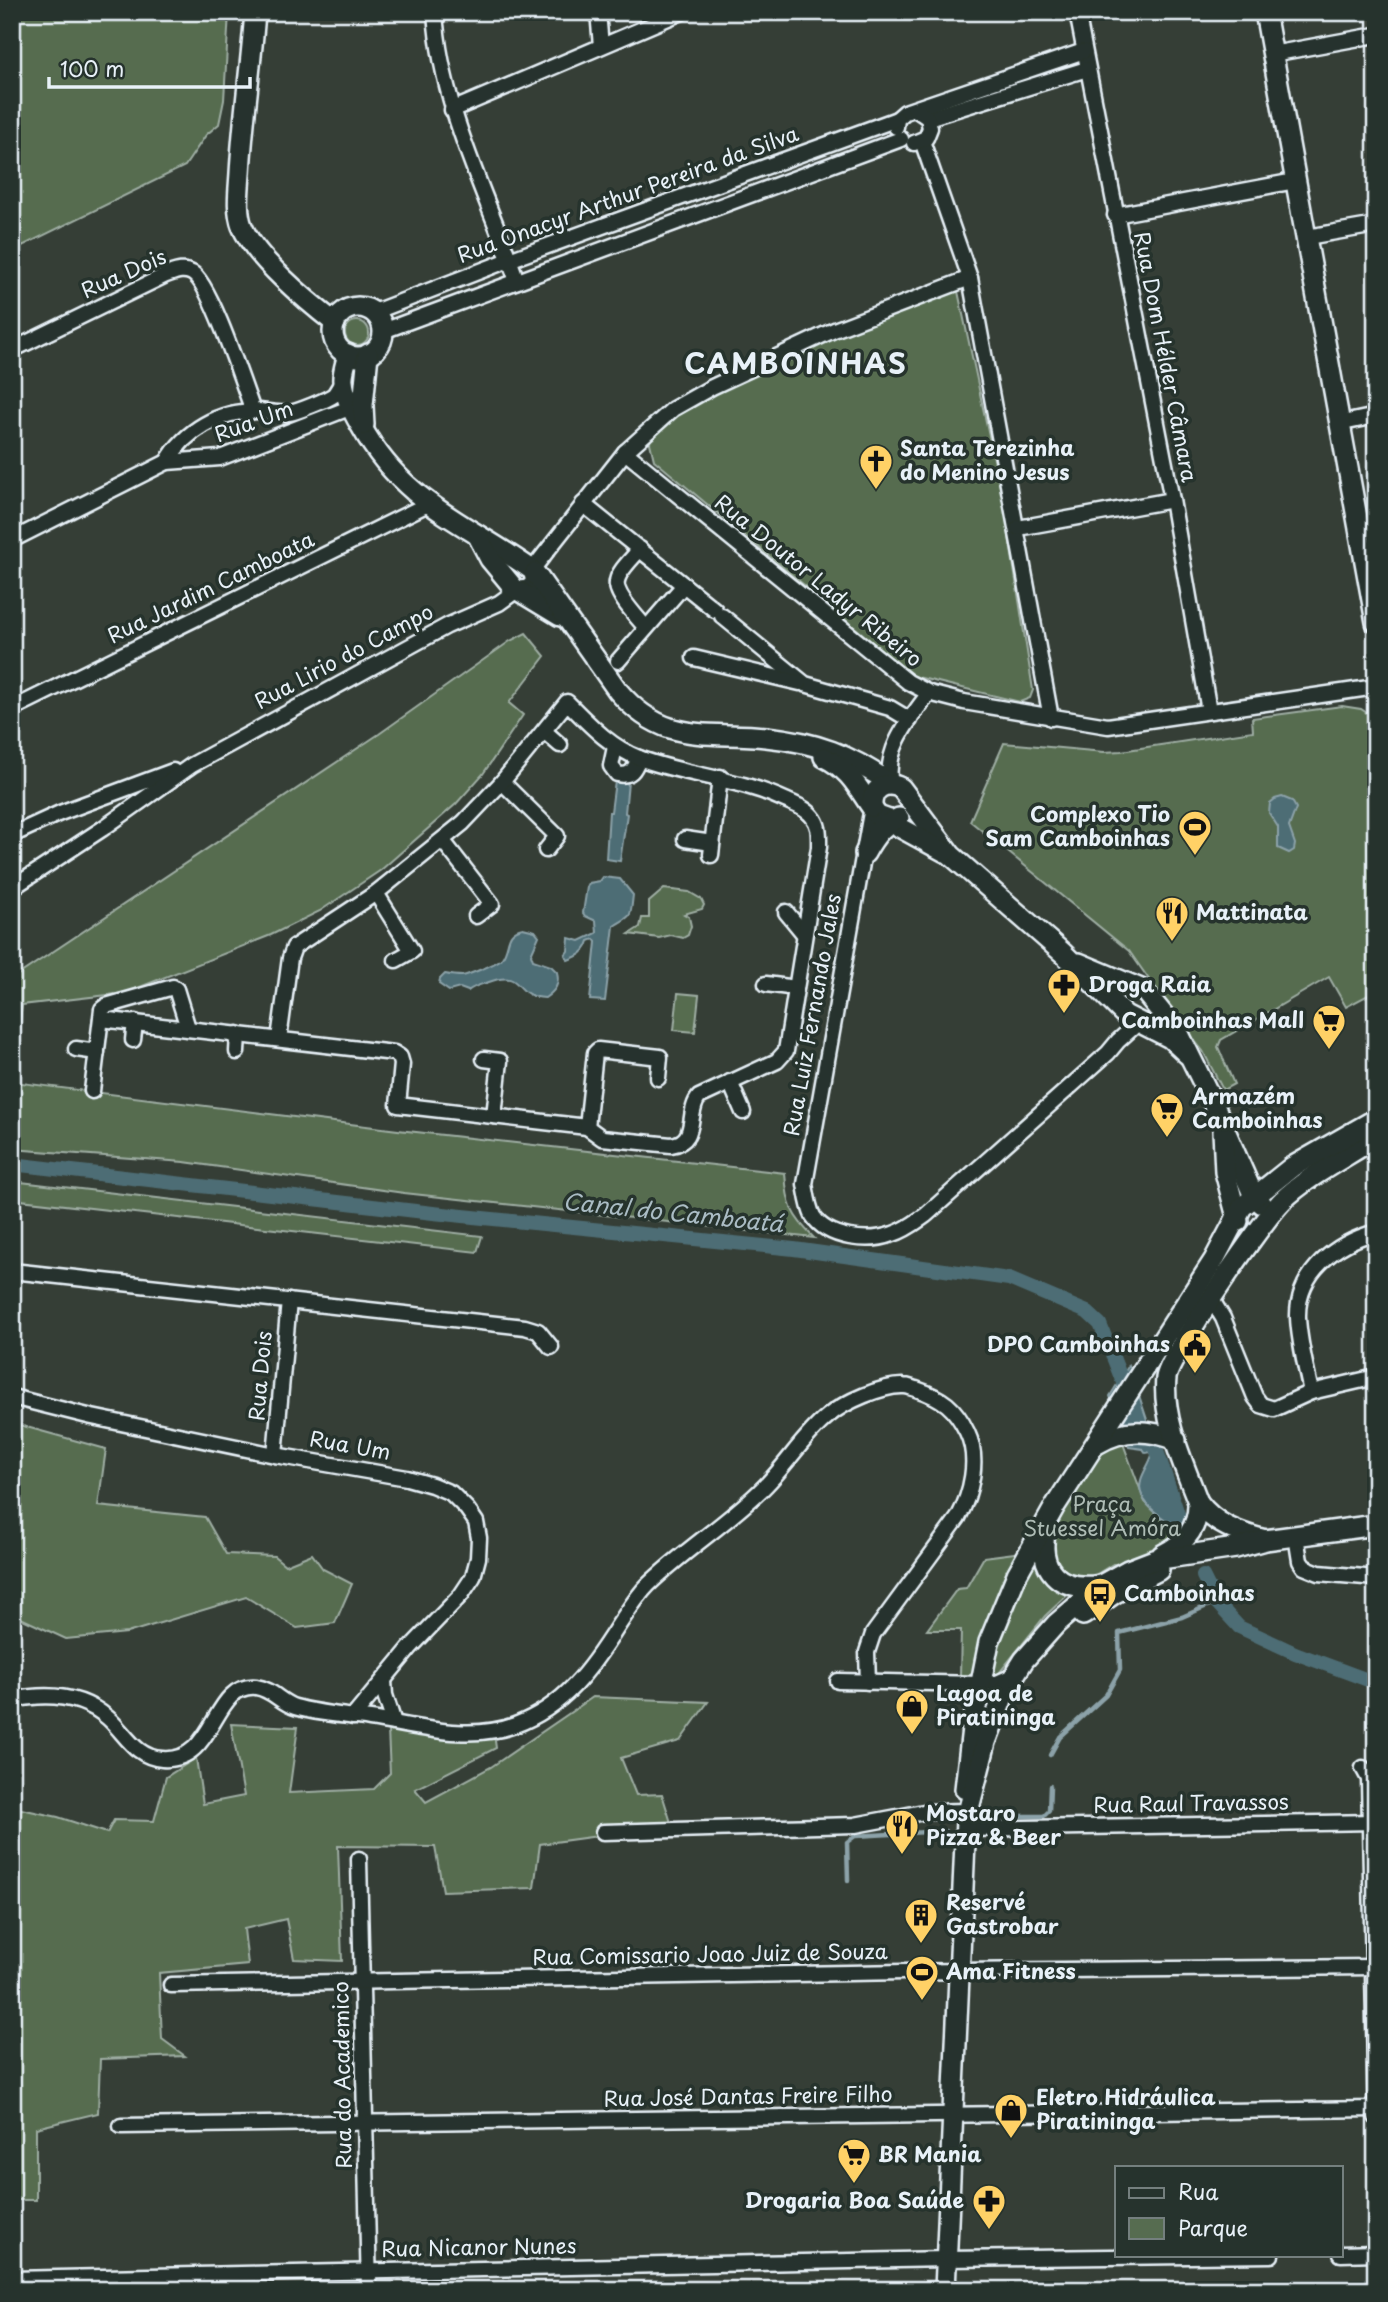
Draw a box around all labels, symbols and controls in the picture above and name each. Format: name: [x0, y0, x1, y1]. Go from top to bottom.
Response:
scale bar: [49, 46, 250, 90]
text: 100 m: [60, 52, 124, 84]
street label: Rua Onacyr Arthur Pereira da Silva: [452, 116, 802, 270]
street label: Rua Dom Hélder Câmara: [1127, 229, 1207, 485]
street label: Rua Dois: [75, 239, 171, 305]
district label: CAMBOINHAS: [684, 341, 908, 384]
street label: Rua Um: [209, 391, 297, 449]
place label: Santa Terezinha do Menino Jesus: [900, 431, 1074, 487]
church icon: Santa Terezinha do Menino Jesus: [857, 442, 895, 491]
street label: Rua Doutor Ladyr Ribeiro: [709, 485, 930, 673]
street label: Rua Jardim Camboata: [101, 522, 320, 650]
street label: Rua Lirio do Campo: [248, 595, 438, 716]
place label: Complexo Tio Sam Camboinhas: [986, 797, 1170, 853]
sports icon: Complexo Tio Sam Camboinhas: [1176, 808, 1214, 857]
street label: Rua Luiz Fernando Jales: [774, 891, 848, 1138]
restaurant icon: Mattinata: [1153, 894, 1191, 943]
place label: Mattinata: [1196, 895, 1308, 927]
pharmacy icon: Droga Raia: [1045, 966, 1083, 1015]
place label: Droga Raia: [1088, 967, 1212, 999]
supermarket icon: Camboinhas Mall: [1310, 1002, 1348, 1051]
place label: Camboinhas Mall: [1121, 1003, 1304, 1035]
place label: Armazém Camboinhas: [1191, 1079, 1322, 1135]
supermarket icon: Armazém Camboinhas: [1148, 1090, 1186, 1139]
water label: Canal do Camboatá: [561, 1183, 786, 1241]
public building icon: DPO Camboinhas: [1176, 1326, 1214, 1375]
place label: DPO Camboinhas: [987, 1327, 1170, 1359]
street label: Rua Dois: [239, 1329, 279, 1422]
street label: Rua Um: [307, 1421, 393, 1467]
park label: Praça Stuessel Amóra: [1023, 1487, 1181, 1543]
bus stop icon: Camboinhas: [1081, 1575, 1119, 1624]
place label: Camboinhas: [1124, 1576, 1254, 1608]
place label: Lagoa de Piratininga: [936, 1676, 1056, 1732]
shop icon: Lagoa de Piratininga: [893, 1687, 931, 1736]
street label: Rua Raul Travassos: [1093, 1784, 1289, 1820]
place label: Mostaro Pizza & Beer: [926, 1796, 1061, 1852]
restaurant icon: Mostaro Pizza & Beer: [883, 1807, 921, 1856]
place label: Reservé Gastrobar: [946, 1885, 1059, 1941]
building icon: Reservé Gastrobar: [902, 1896, 940, 1945]
street label: Rua Comissario Joao Juiz de Souza: [532, 1934, 888, 1972]
sports icon: Ama Fitness: [903, 1953, 941, 2002]
place label: Ama Fitness: [945, 1954, 1076, 1986]
street label: Rua do Academico: [323, 1981, 359, 2169]
street label: Rua José Dantas Freire Filho: [603, 2076, 893, 2114]
place label: Eletro Hidráulica Piratininga: [1036, 2080, 1216, 2136]
shop icon: Eletro Hidráulica Piratininga: [992, 2091, 1030, 2140]
supermarket icon: BR Mania: [835, 2136, 873, 2185]
place label: BR Mania: [878, 2137, 982, 2169]
legend: [1115, 2166, 1342, 2256]
text: Rua: [1178, 2175, 1219, 2207]
pharmacy icon: Drogaria Boa Saúde: [970, 2182, 1008, 2231]
place label: Drogaria Boa Saúde: [745, 2183, 964, 2215]
text: Parque: [1178, 2211, 1248, 2243]
street label: Rua Nicanor Nunes: [381, 2228, 577, 2264]

